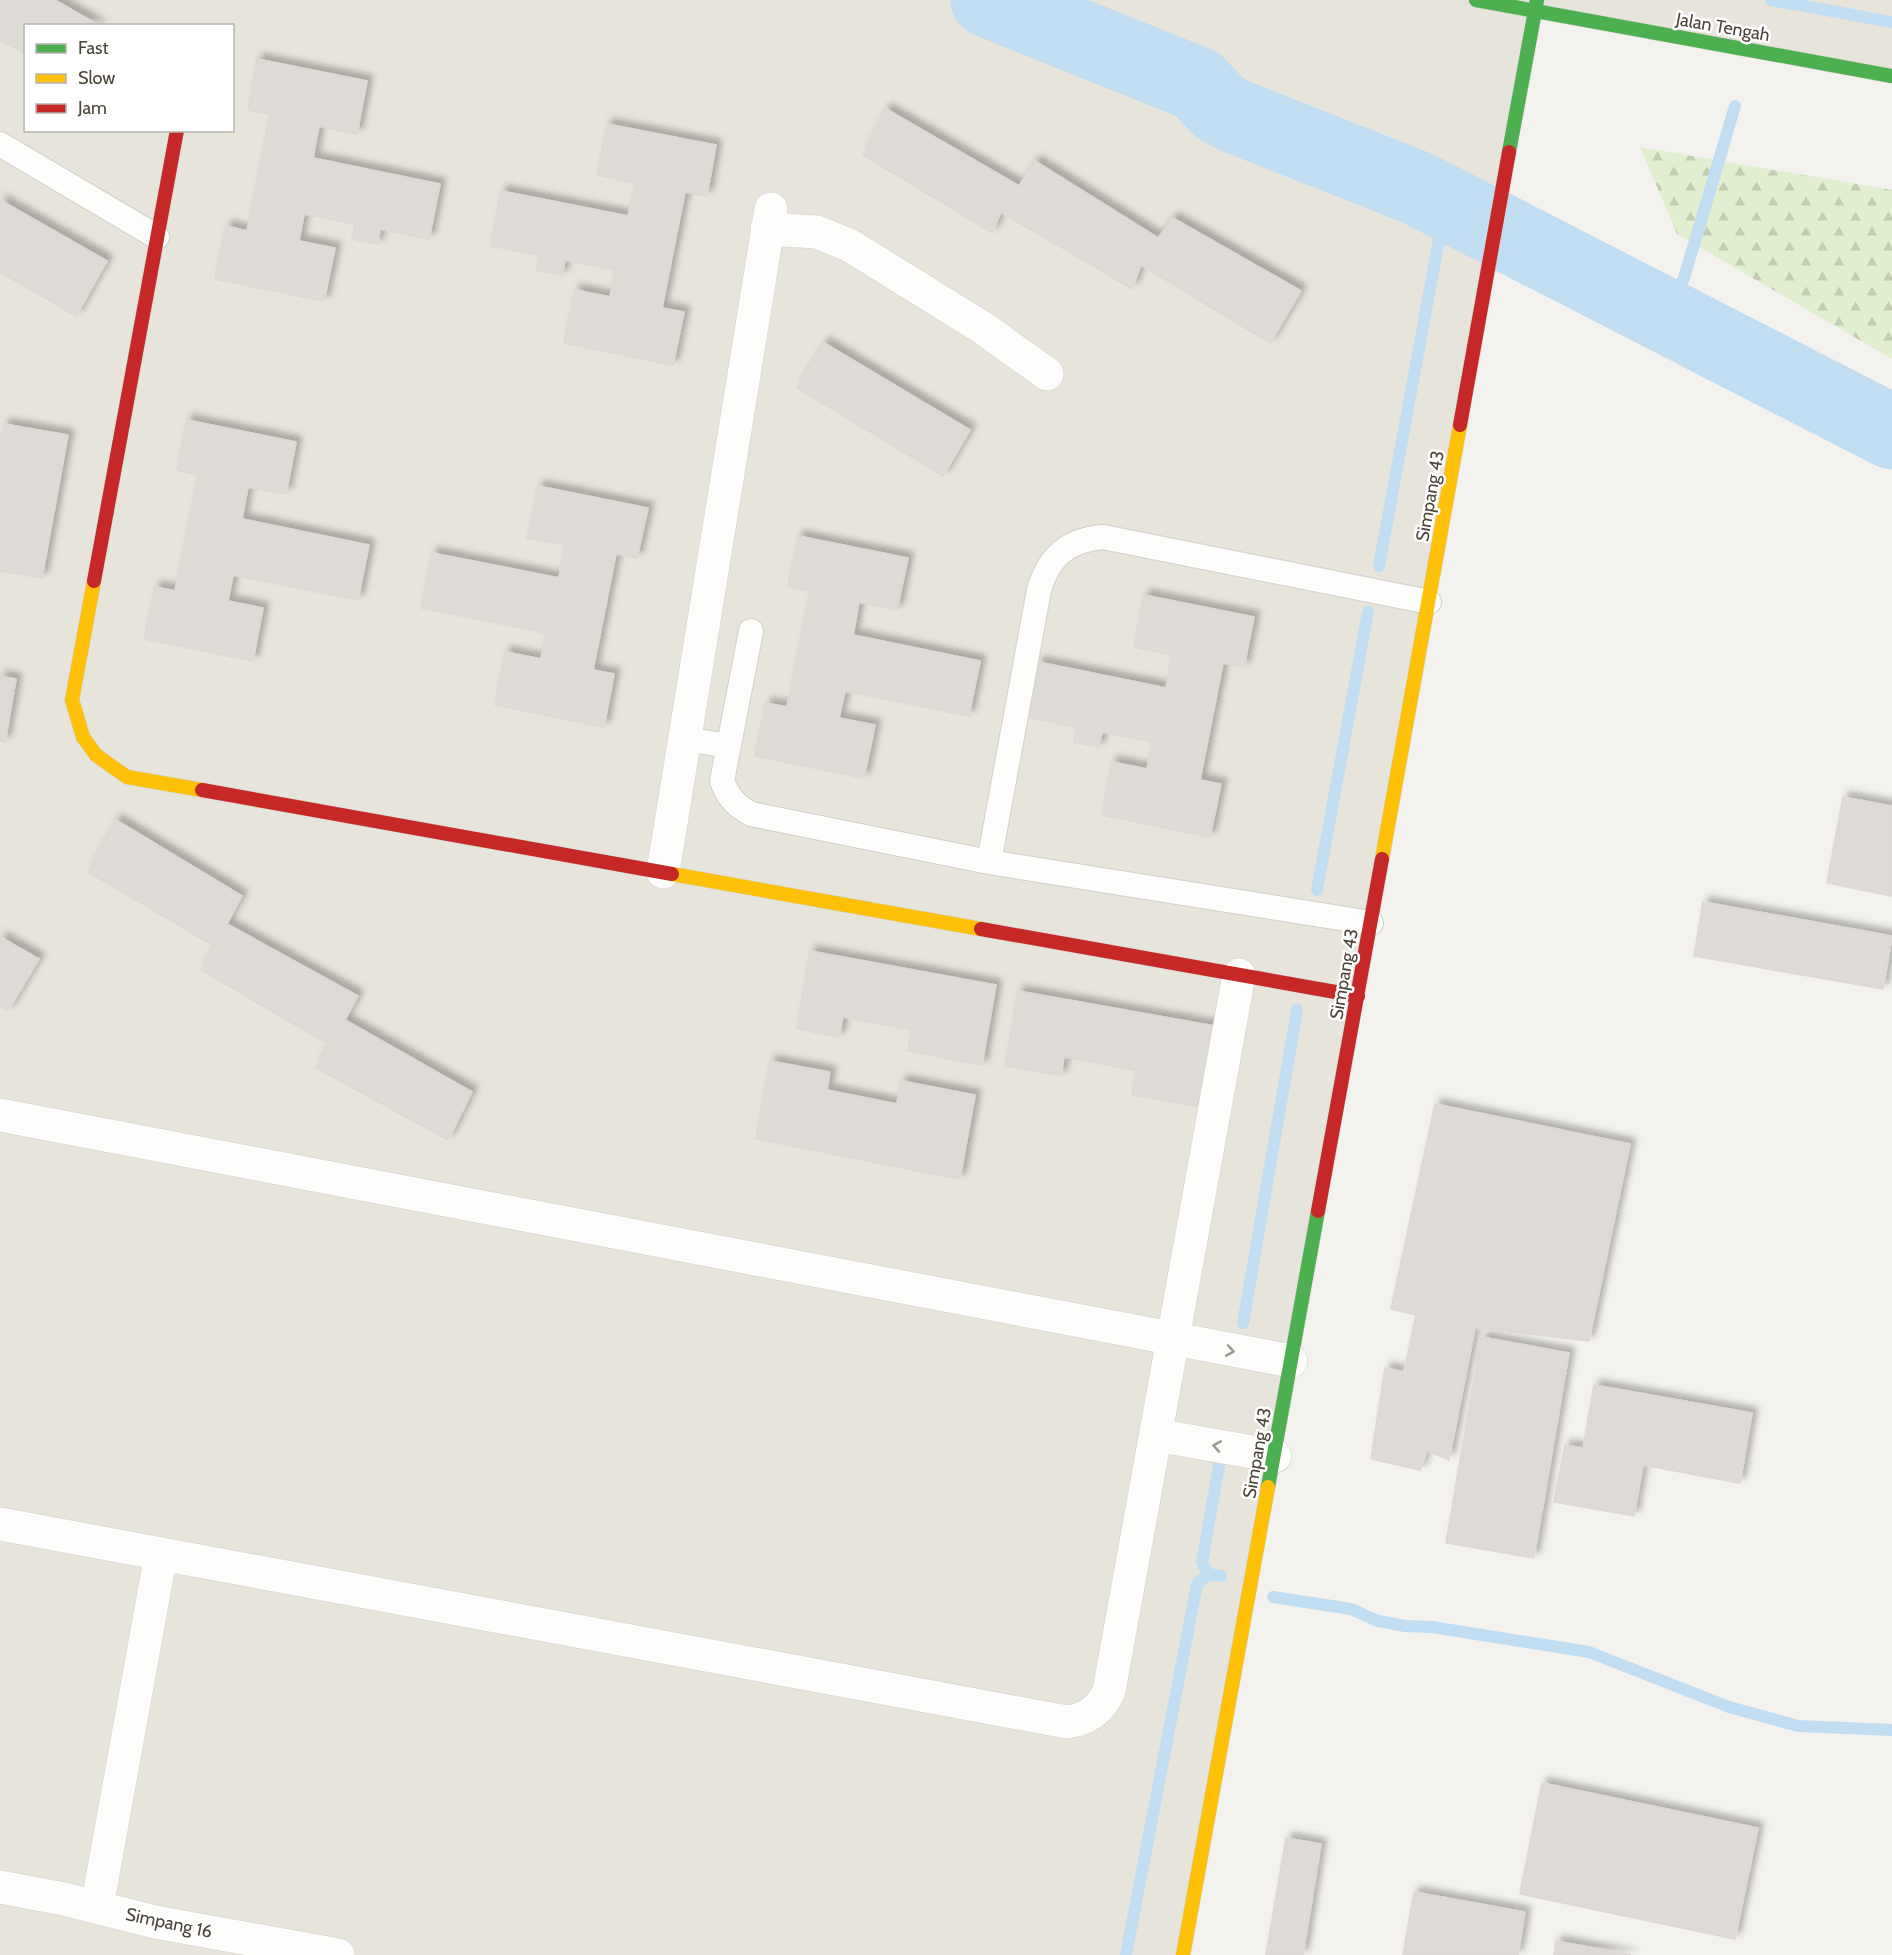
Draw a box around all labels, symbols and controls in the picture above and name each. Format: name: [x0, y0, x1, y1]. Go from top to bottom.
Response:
street label: Jalan Tengah: [1673, 8, 1772, 46]
legend: [24, 24, 234, 132]
text: Fast: [78, 37, 109, 59]
text: Slow: [78, 67, 115, 89]
text: Jam: [77, 97, 107, 119]
street label: Simpang 43: [1411, 449, 1449, 543]
street label: Simpang 43: [1325, 927, 1363, 1021]
one-way arrow: [1226, 1344, 1235, 1356]
street label: Simpang 43: [1238, 1406, 1276, 1500]
one-way arrow: [1212, 1440, 1222, 1453]
street label: Simpang 16: [124, 1903, 214, 1943]

